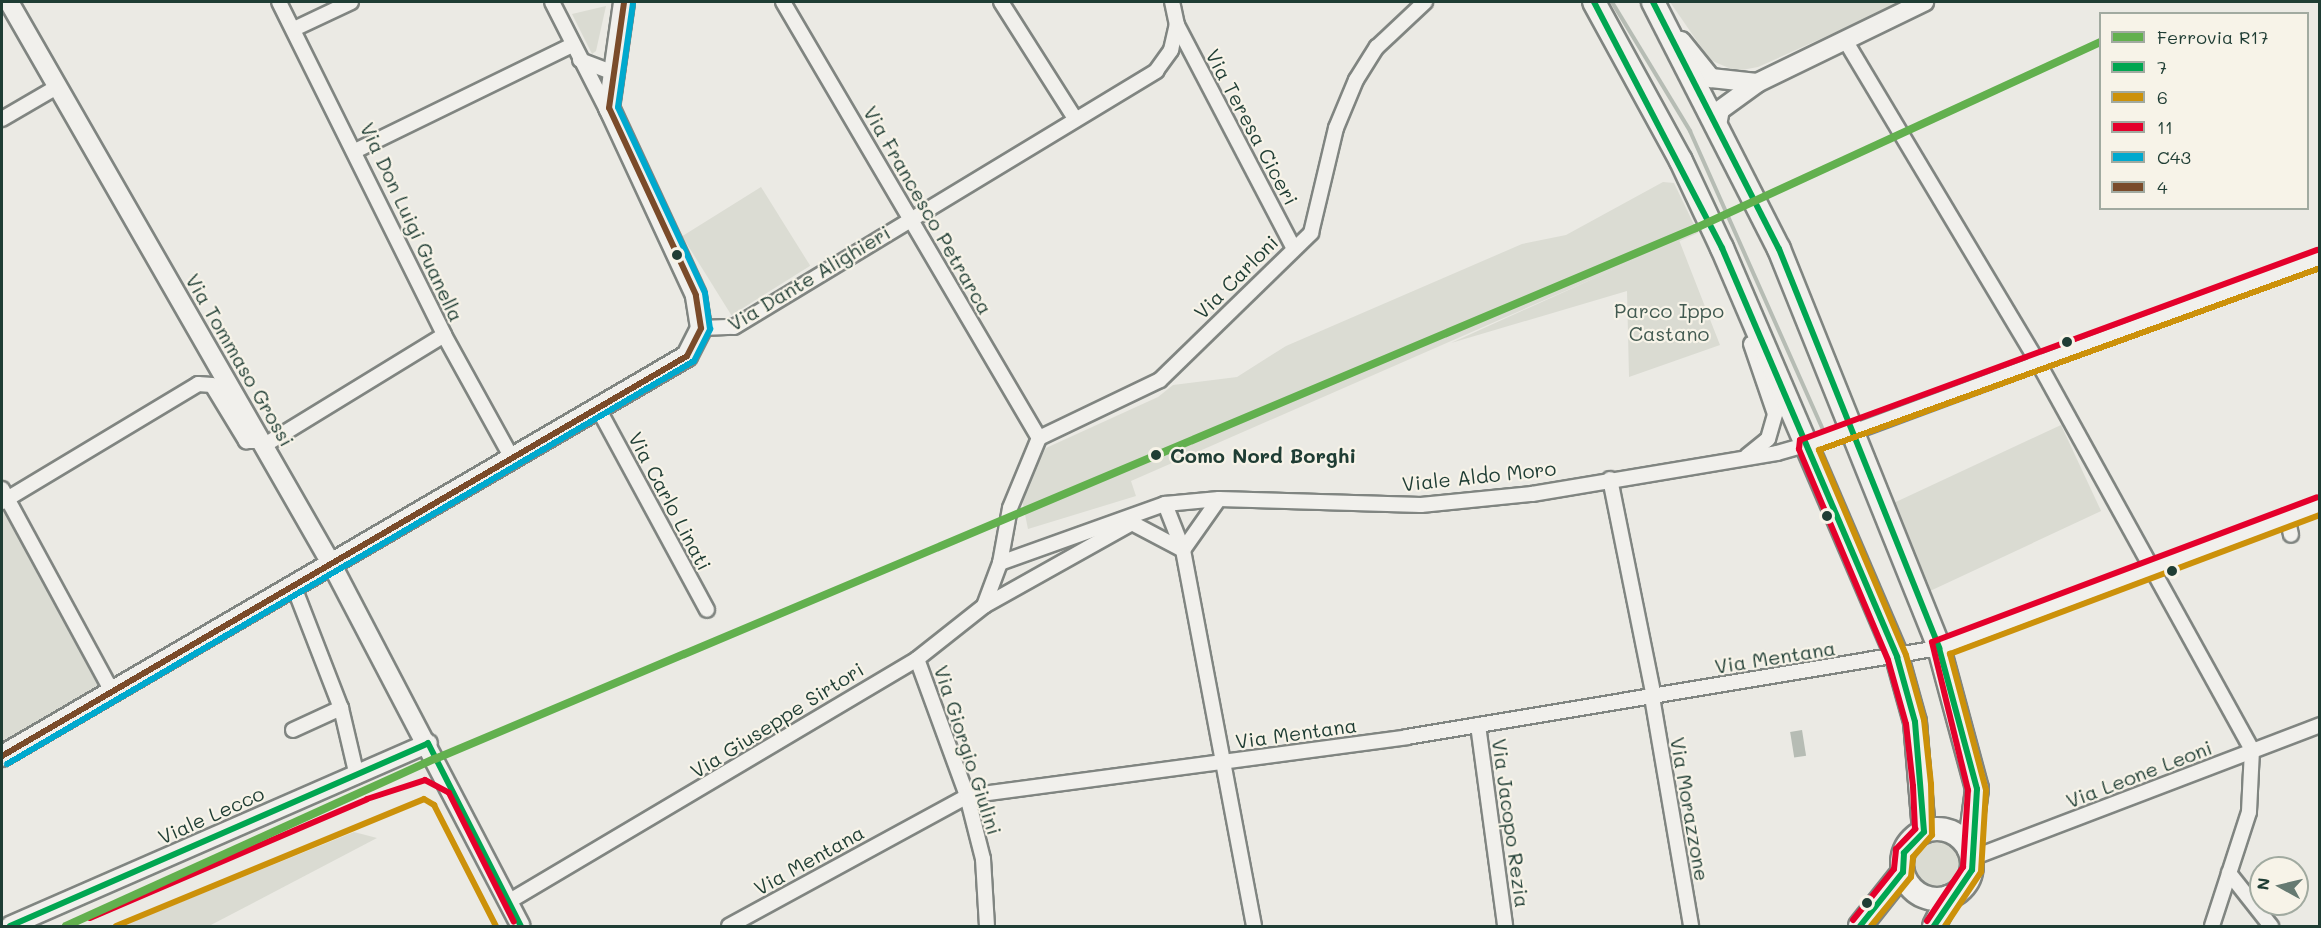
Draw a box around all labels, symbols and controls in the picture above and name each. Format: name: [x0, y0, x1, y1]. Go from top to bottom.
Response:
legend: [2099, 12, 2309, 210]
text: Ferrovia R17: [2157, 25, 2269, 49]
street label: Via Teresa Ciceri: [1201, 45, 1303, 209]
text: 7: [2157, 55, 2167, 79]
text: 6: [2157, 85, 2168, 109]
street label: Via Francesco Petrarca: [858, 102, 998, 318]
text: 11: [2157, 115, 2173, 139]
street label: Via Don Luigi Guanella: [355, 119, 469, 325]
text: C43: [2157, 145, 2191, 169]
text: 4: [2157, 175, 2168, 199]
street label: Via Dante Alighieri: [723, 220, 895, 336]
street label: Via Carloni: [1189, 230, 1283, 324]
unlabelled marker: [671, 249, 683, 261]
street label: Via Tommaso Grossi: [181, 269, 299, 451]
park label: Parco Ippo Castano: [1614, 299, 1724, 346]
unlabelled marker: [2061, 336, 2073, 348]
street label: Via Carlo Linati: [623, 428, 717, 574]
place label: Como Nord Borghi: [1170, 443, 1356, 467]
marker: Como Nord Borghi: [1147, 446, 1165, 464]
street label: Viale Aldo Moro: [1401, 456, 1557, 496]
unlabelled marker: [1821, 510, 1833, 522]
unlabelled marker: [2166, 565, 2178, 577]
street label: Via Mentana: [1713, 636, 1837, 678]
street label: Via Giuseppe Sirtori: [686, 657, 868, 783]
street label: Via Giorgio Giulini: [929, 662, 1007, 838]
street label: Via Mentana: [1234, 713, 1358, 753]
street label: Via Morazzone: [1666, 735, 1714, 883]
street label: Via Leone Leoni: [2063, 735, 2215, 813]
street label: Via Jacopo Rezia: [1487, 737, 1535, 909]
street label: Viale Lecco: [154, 781, 268, 849]
street label: Via Mentana: [750, 820, 868, 900]
north arrow: [2249, 856, 2309, 916]
text: N: [2251, 876, 2274, 891]
unlabelled marker: [1861, 897, 1873, 909]

